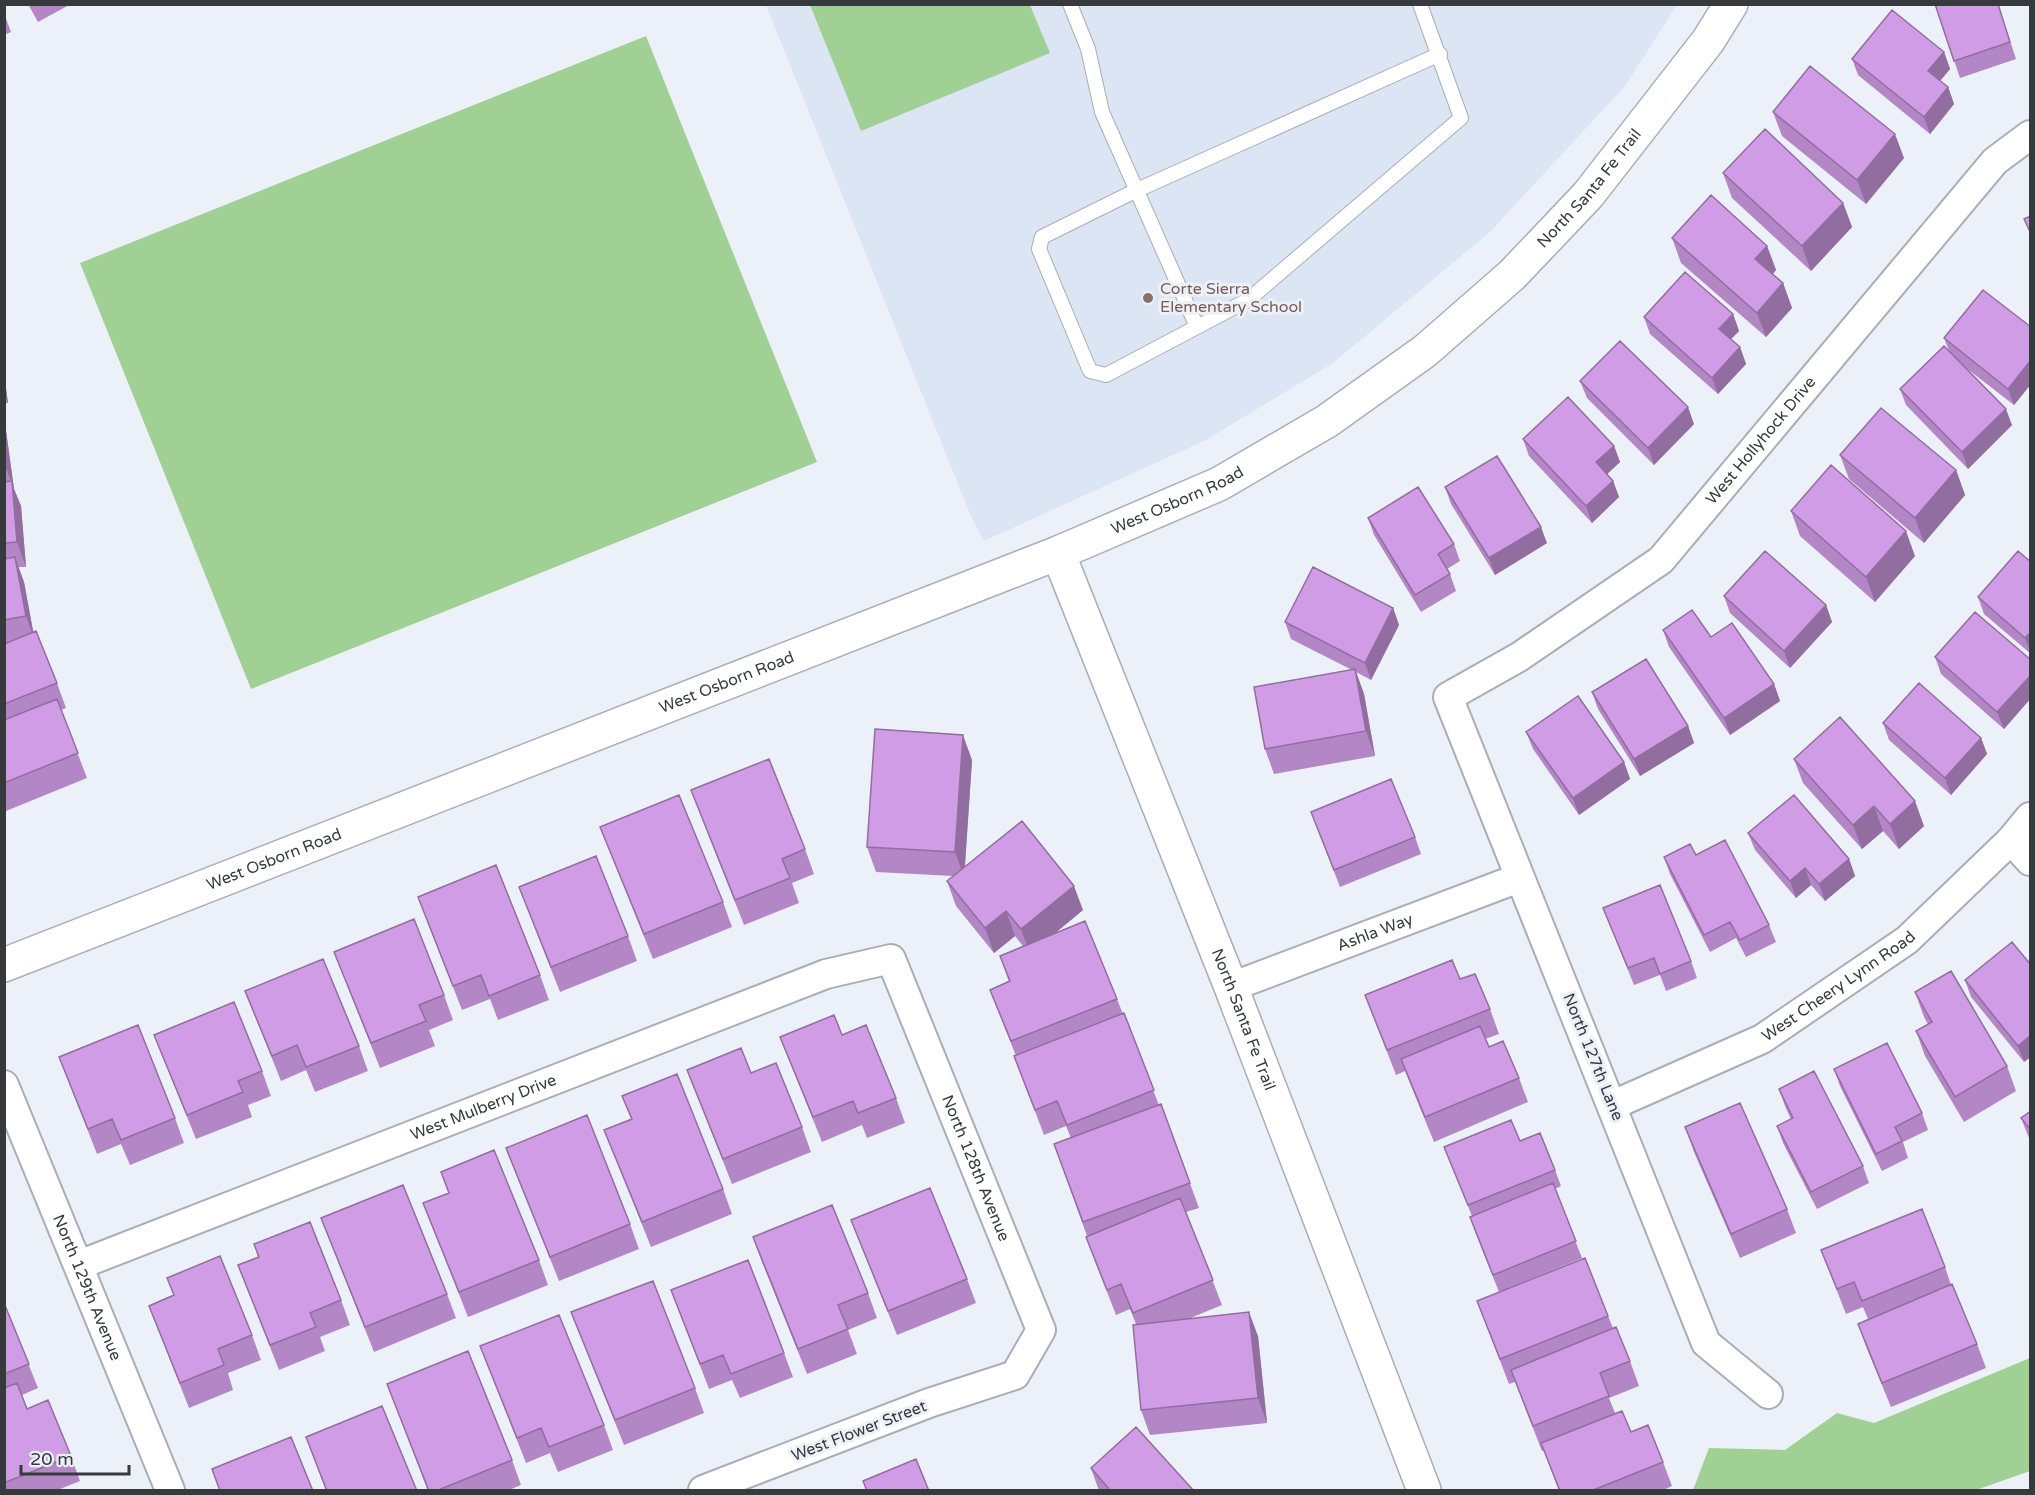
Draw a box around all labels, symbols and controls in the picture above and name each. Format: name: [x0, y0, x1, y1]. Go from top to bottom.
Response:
street label: North Santa Fe Trail: [1533, 125, 1646, 252]
place label: Corte Sierra Elementary School: [1160, 279, 1302, 317]
marker: Corte Sierra Elementary School: [1141, 291, 1155, 305]
street label: West Hollyhock Drive: [1702, 373, 1820, 509]
street label: West Osborn Road: [1108, 462, 1247, 539]
street label: West Osborn Road: [656, 647, 797, 718]
street label: West Osborn Road: [204, 824, 344, 895]
street label: Ashla Way: [1334, 909, 1416, 956]
street label: West Cheery Lynn Road: [1758, 927, 1920, 1046]
street label: North Santa Fe Trail: [1207, 946, 1280, 1093]
street label: North 127th Lane: [1558, 990, 1628, 1124]
street label: West Mulberry Drive: [408, 1070, 559, 1145]
street label: North 128th Avenue: [937, 1092, 1014, 1244]
street label: North 129th Avenue: [48, 1212, 126, 1364]
street label: West Flower Street: [789, 1396, 929, 1466]
scale bar: [21, 1438, 129, 1476]
text: 20 m: [30, 1448, 74, 1470]

